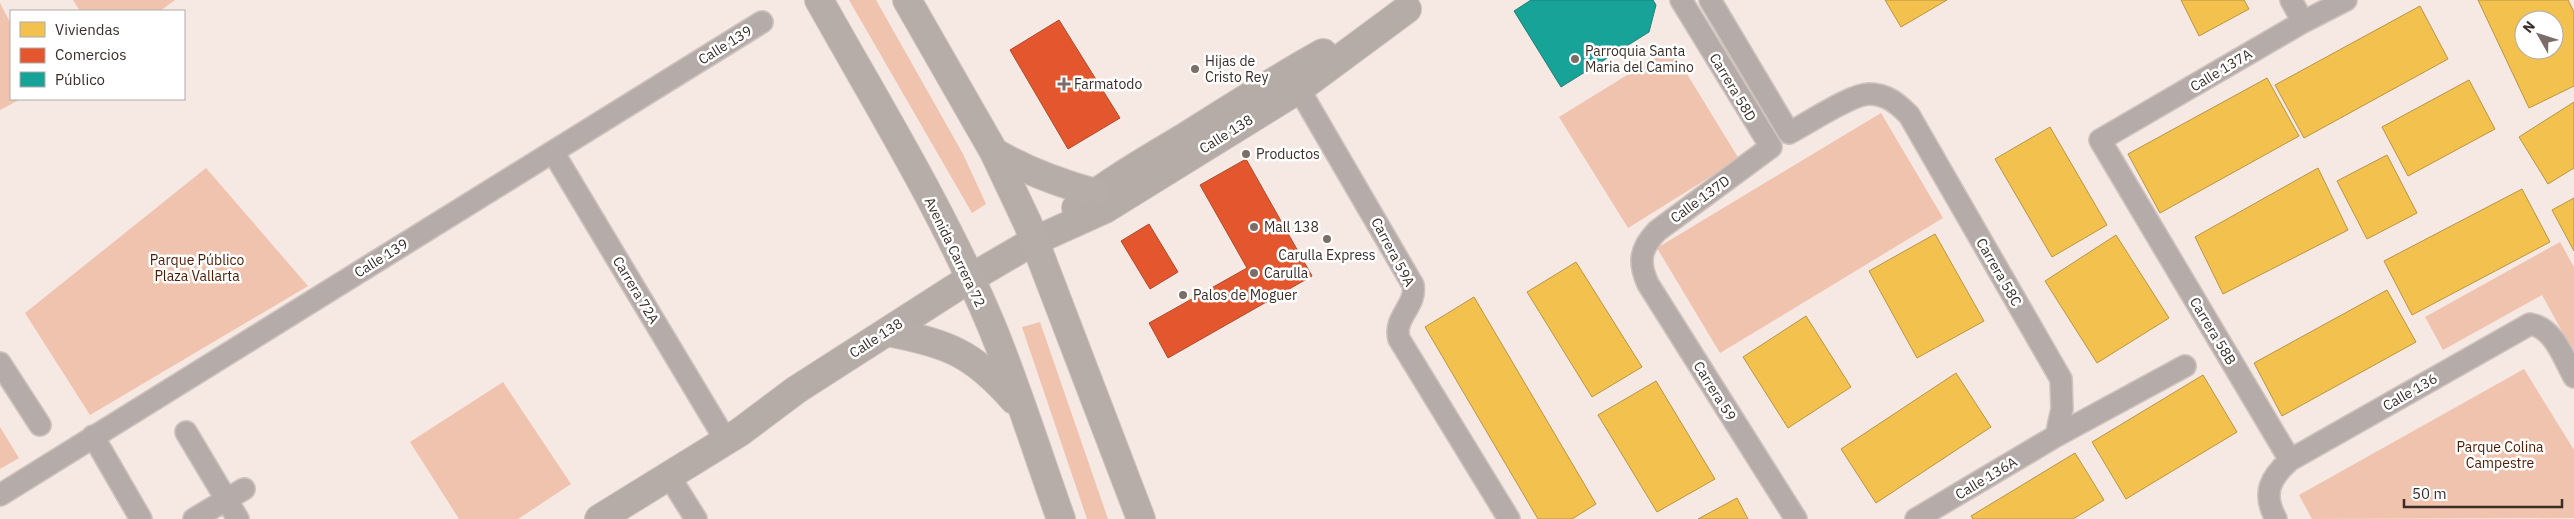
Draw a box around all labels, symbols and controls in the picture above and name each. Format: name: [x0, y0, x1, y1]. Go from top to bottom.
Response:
legend: [10, 10, 185, 100]
north arrow: [2514, 10, 2564, 60]
text: N: [2519, 17, 2539, 36]
text: Viviendas: [55, 20, 120, 39]
street label: Calle 139: [695, 21, 755, 69]
place label: Parroquia Santa Maria del Camino: [1585, 42, 1694, 76]
text: Comercios: [55, 45, 126, 64]
street label: Calle 137A: [2187, 45, 2255, 95]
street label: Carrera 58D: [1706, 50, 1760, 124]
place label: Hijas de Cristo Rey: [1205, 52, 1268, 86]
marker: Parroquia Santa Maria del Camino: [1569, 53, 1581, 65]
marker: Hijas de Cristo Rey: [1189, 63, 1201, 75]
text: Público: [55, 70, 105, 89]
place label: Farmatodo: [1074, 75, 1142, 93]
marker: Farmatodo: [1058, 78, 1070, 90]
street label: Calle 138: [1196, 110, 1256, 158]
place label: Productos: [1256, 145, 1320, 163]
marker: Productos: [1240, 148, 1252, 160]
street label: Calle 137D: [1667, 171, 1733, 227]
street label: Avenida Carrera 72: [921, 194, 989, 310]
street label: Carrera 59A: [1367, 214, 1419, 290]
place label: Mall 138: [1264, 218, 1319, 236]
marker: Mall 138: [1248, 221, 1260, 233]
marker: Carulla Express: [1321, 233, 1333, 245]
street label: Calle 139: [351, 234, 411, 282]
street label: Carrera 58C: [1972, 235, 2026, 309]
place label: Carulla Express: [1278, 246, 1376, 264]
park label: Parque Público Plaza Vallarta: [150, 251, 244, 285]
street label: Carrera 72A: [609, 253, 663, 327]
place label: Carulla: [1264, 264, 1309, 282]
marker: Carulla: [1248, 267, 1260, 279]
place label: Palos de Moguer: [1193, 286, 1297, 304]
marker: Palos de Moguer: [1177, 289, 1189, 301]
street label: Carrera 58B: [2186, 294, 2240, 368]
street label: Calle 138: [846, 314, 906, 362]
street label: Carrera 59: [1690, 358, 1740, 424]
street label: Calle 136: [2380, 369, 2440, 415]
park label: Parque Colina Campestre: [2456, 438, 2544, 472]
street label: Calle 136A: [1952, 453, 2020, 503]
scale bar: [2404, 476, 2562, 508]
text: 50 m: [2412, 484, 2447, 503]

